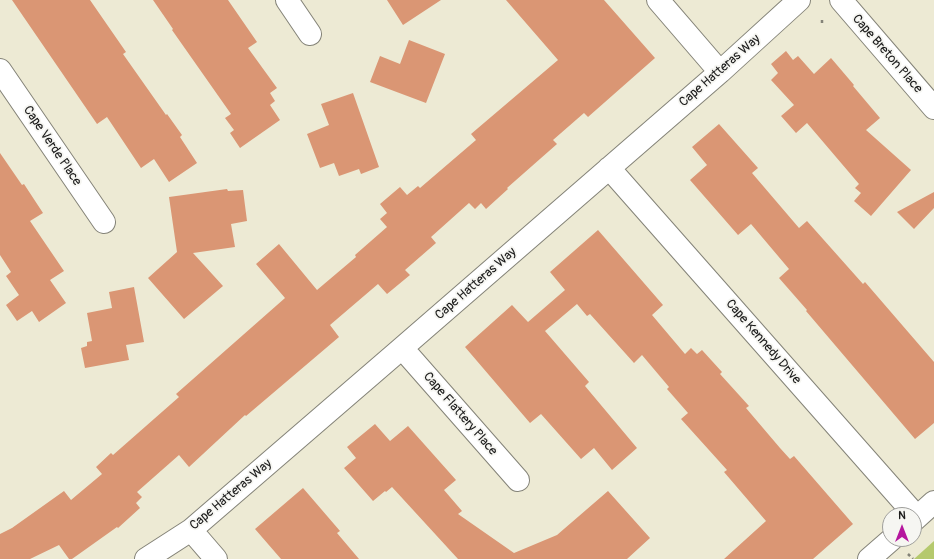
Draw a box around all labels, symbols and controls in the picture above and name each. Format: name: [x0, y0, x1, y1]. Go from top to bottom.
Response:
street label: Cape Breton Place: [849, 11, 925, 97]
street label: Cape Hatteras Way: [676, 32, 764, 110]
street label: Cape Verde Place: [20, 103, 84, 189]
street label: Cape Hatteras Way: [432, 245, 520, 323]
street label: Cape Kennedy Drive: [722, 296, 804, 388]
street label: Cape Flattery Place: [420, 369, 500, 459]
street label: Cape Hatteras Way: [187, 456, 275, 534]
north arrow: [882, 507, 922, 547]
text: N: [898, 509, 906, 522]

